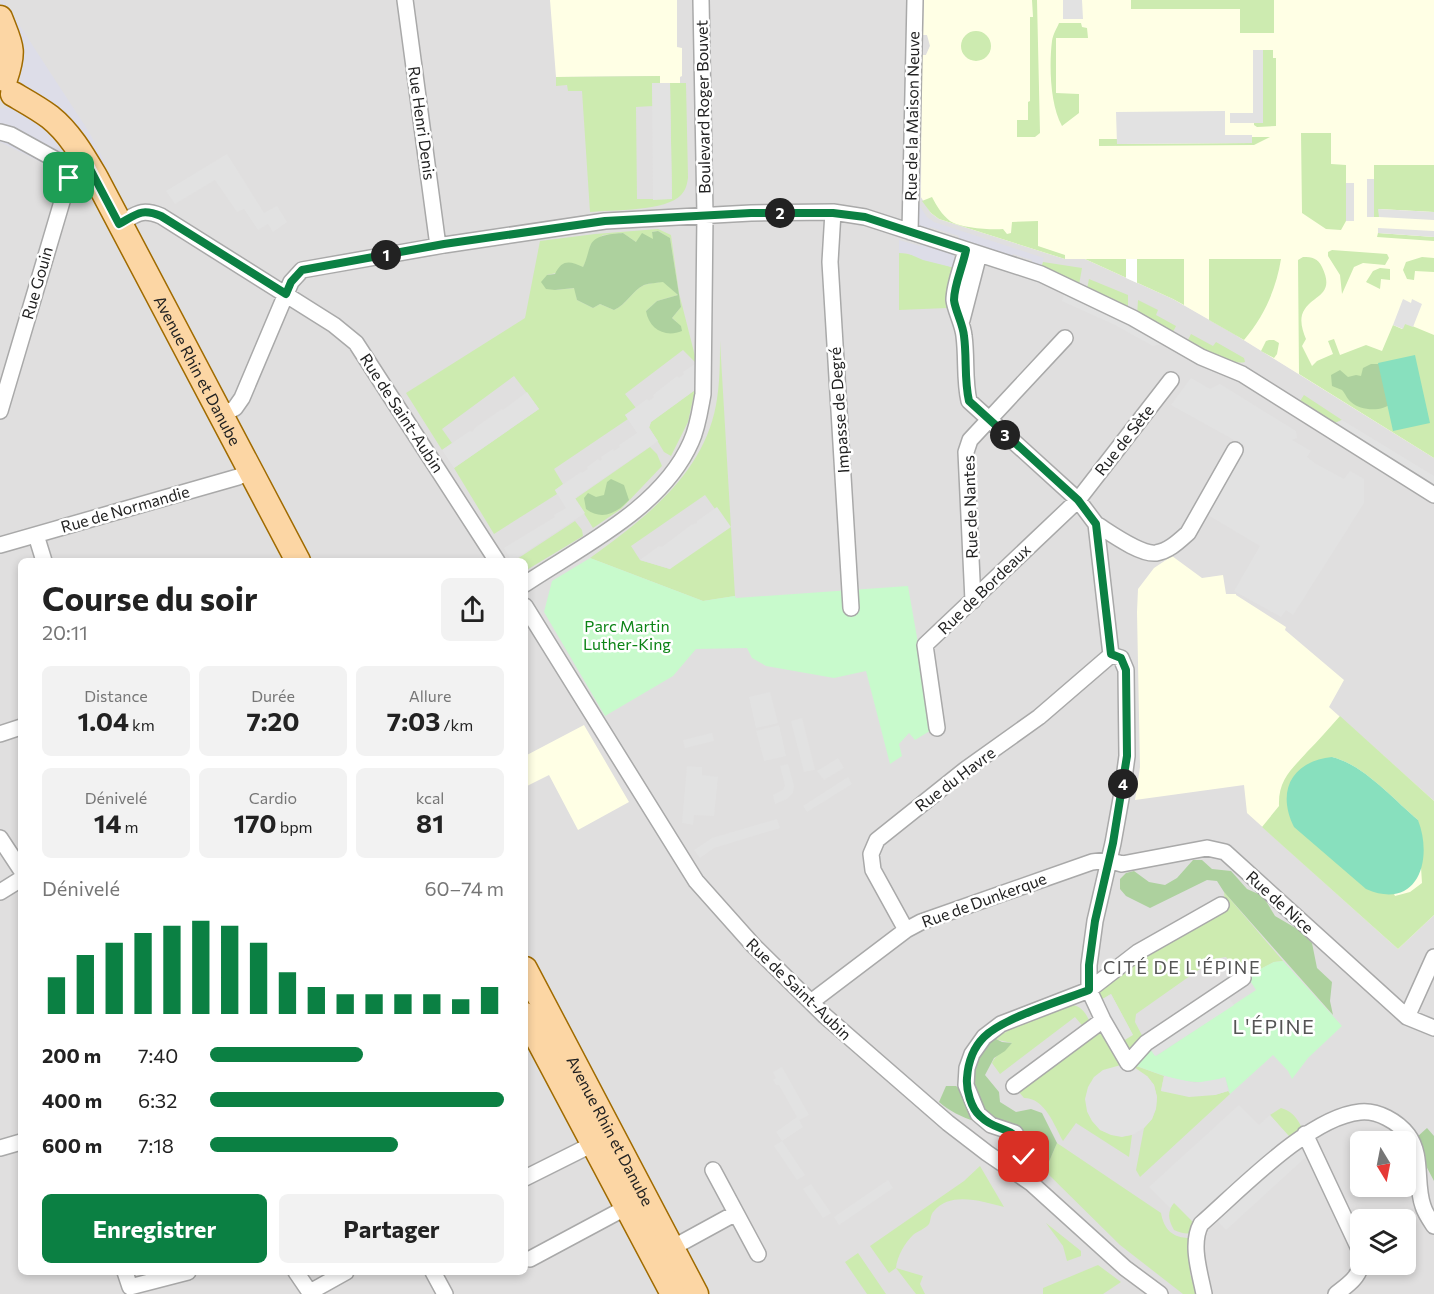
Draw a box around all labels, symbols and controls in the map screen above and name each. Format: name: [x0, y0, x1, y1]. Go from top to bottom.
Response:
street label: Boulevard Roger Bouvet: [691, 20, 714, 194]
street label: Rue de la Maison Neuve: [901, 31, 922, 201]
street label: Rue Henri Denis: [405, 65, 440, 181]
pin: [43, 152, 94, 203]
icon: arrive: [52, 161, 85, 194]
pin: 2: [765, 198, 795, 228]
text: 2: [775, 203, 785, 222]
pin: 1: [371, 240, 401, 270]
street label: Rue Gouin: [17, 244, 56, 321]
text: 1: [382, 245, 390, 264]
street label: Avenue Rhin et Danube: [151, 292, 245, 448]
street label: Impasse de Degré: [825, 346, 852, 474]
street label: Rue de Saint-Aubin: [357, 350, 448, 476]
street label: Rue de Sète: [1090, 401, 1157, 479]
pin: 3: [990, 420, 1020, 450]
text: 3: [1000, 425, 1010, 444]
street label: Rue de Nantes: [958, 455, 981, 559]
street label: Rue de Normandie: [58, 481, 191, 536]
street label: Rue de Bordeaux: [933, 539, 1034, 638]
text: Course du soir: [42, 577, 258, 618]
button: share: [441, 578, 504, 641]
park label: Parc Martin Luther-King: [583, 616, 671, 653]
text: 20:11: [42, 620, 88, 644]
text: Distance: [84, 686, 148, 705]
text: Durée: [251, 686, 295, 705]
text: Allure: [409, 686, 451, 705]
text: 1.04: [77, 705, 129, 736]
text: 7:20: [246, 705, 300, 736]
text: 7:03: [387, 705, 440, 736]
text: km: [129, 715, 155, 734]
text: /km: [440, 715, 473, 734]
street label: Rue du Havre: [911, 742, 998, 815]
pin: 4: [1108, 769, 1138, 799]
text: 4: [1118, 774, 1128, 793]
text: Dénivelé: [85, 788, 147, 807]
text: Cardio: [249, 788, 297, 807]
text: kcal: [416, 788, 444, 807]
text: 14: [94, 807, 121, 838]
text: 170: [233, 807, 277, 838]
text: 81: [416, 807, 444, 838]
text: m: [121, 817, 138, 836]
text: bpm: [277, 817, 313, 836]
street label: Rue de Nice: [1243, 866, 1318, 937]
street label: Rue de Dunkerque: [919, 868, 1049, 931]
text: Dénivelé: [42, 876, 120, 900]
text: 60–74 m: [424, 876, 504, 900]
street label: Rue de Saint-Aubin: [743, 934, 856, 1044]
district label: CITÉ DE L'ÉPINE: [1103, 956, 1261, 978]
district label: L'ÉPINE: [1233, 1014, 1315, 1038]
text: 200 m: [42, 1043, 101, 1067]
text: 7:40: [138, 1043, 178, 1067]
street label: Avenue Rhin et Danube: [563, 1052, 658, 1209]
text: 400 m: [42, 1088, 102, 1112]
text: 6:32: [138, 1088, 177, 1112]
pin: [998, 1131, 1049, 1182]
north arrow: [1350, 1131, 1416, 1197]
map controls: [1350, 1131, 1416, 1275]
text: 600 m: [42, 1133, 102, 1157]
text: 7:18: [138, 1133, 174, 1157]
icon: check: [1007, 1140, 1040, 1173]
button: Enregistrer: [42, 1194, 267, 1263]
button: Partager: [279, 1194, 504, 1263]
button: layers: [1350, 1209, 1416, 1275]

